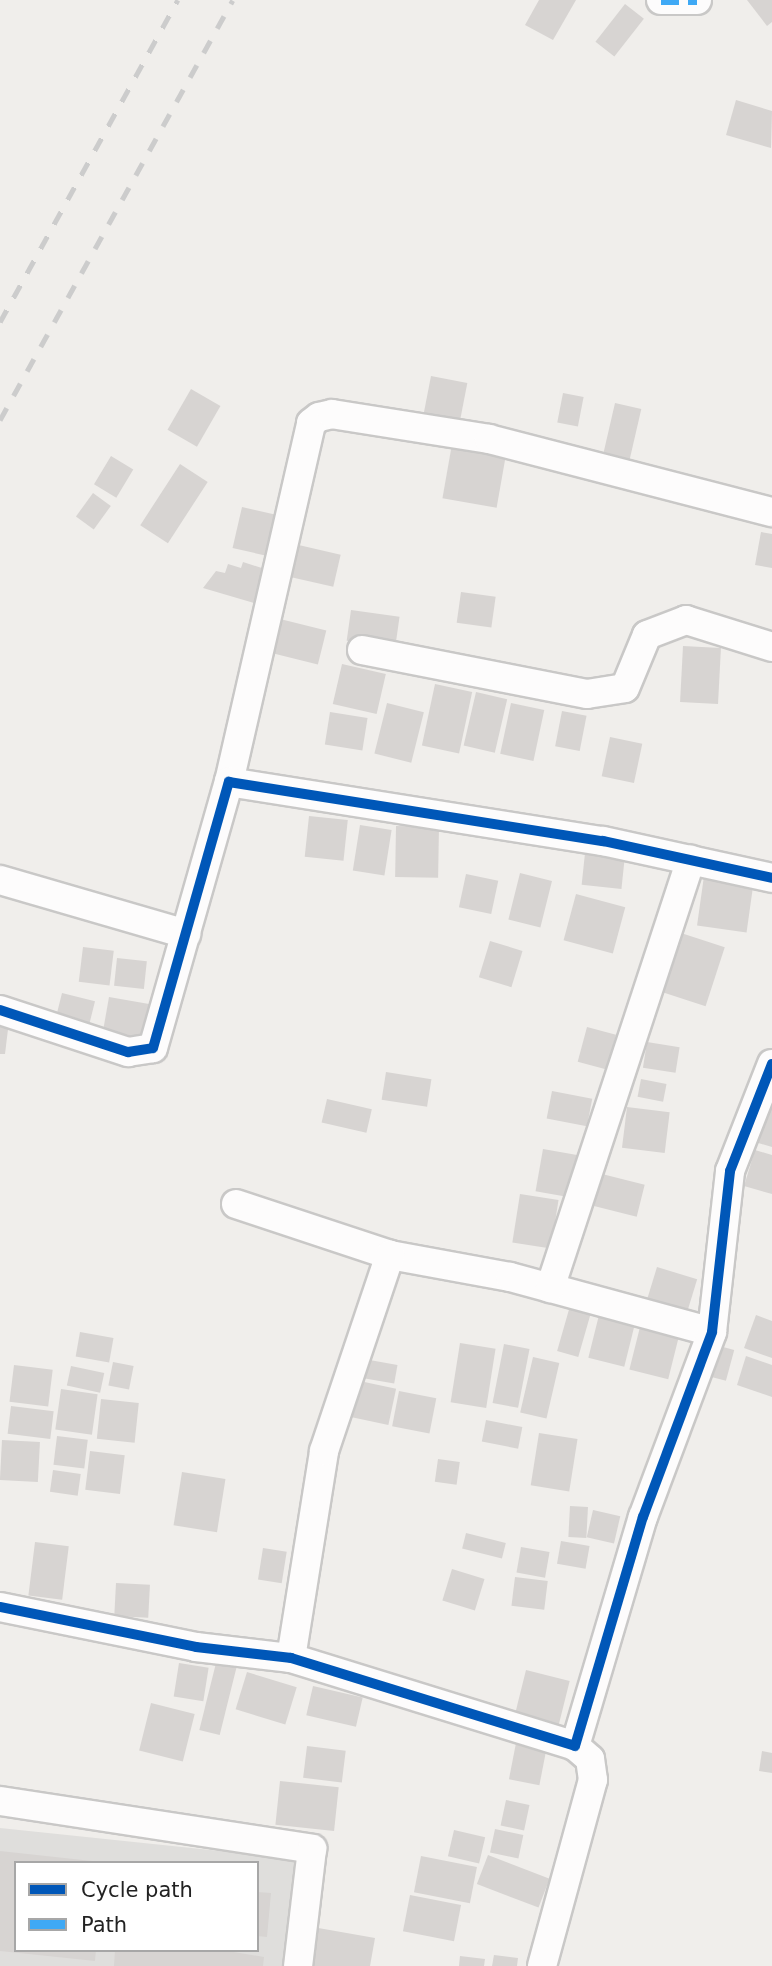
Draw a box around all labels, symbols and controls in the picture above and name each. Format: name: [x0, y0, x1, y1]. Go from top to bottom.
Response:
legend: [14, 1861, 259, 1952]
text: Cycle path: [81, 1878, 193, 1902]
text: Path: [81, 1913, 127, 1937]

